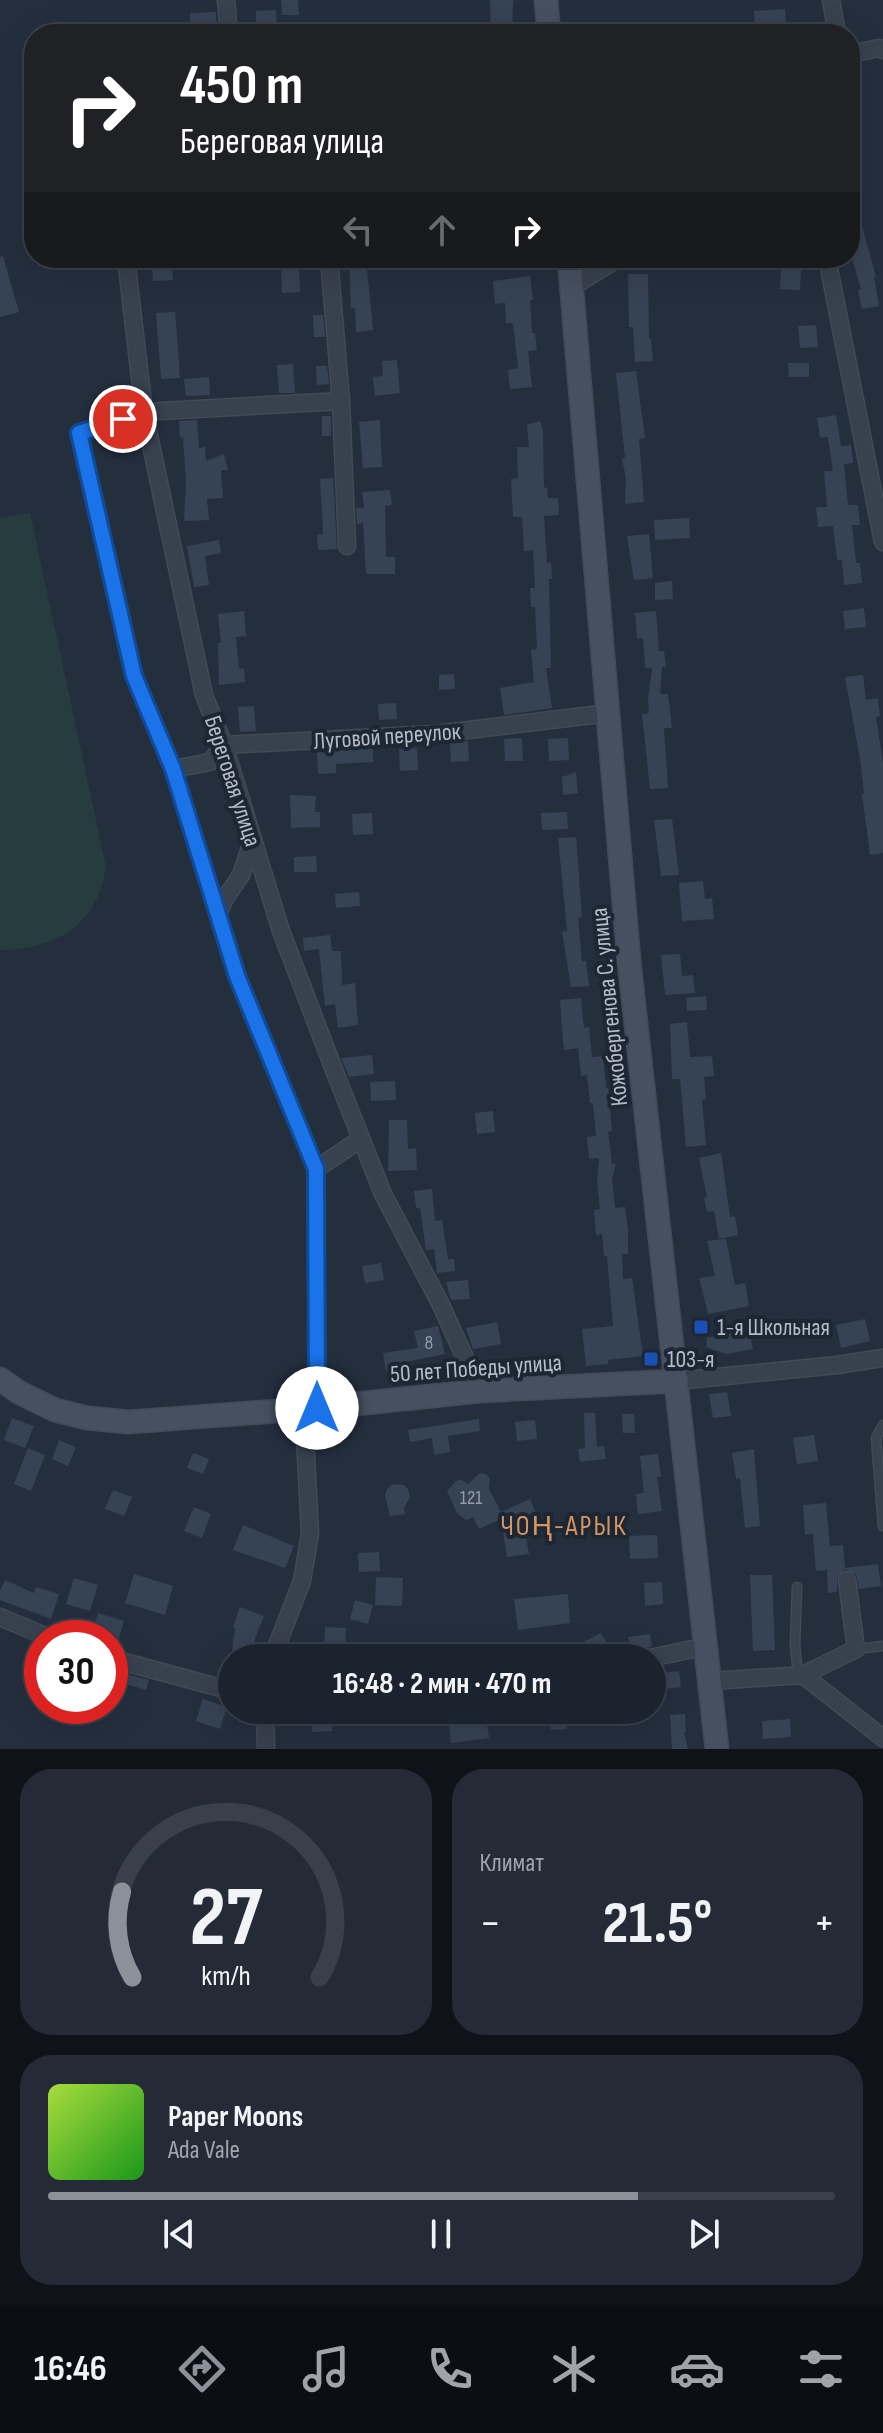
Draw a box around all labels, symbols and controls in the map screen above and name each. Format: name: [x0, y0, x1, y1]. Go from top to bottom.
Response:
text: 450 m: [180, 53, 303, 120]
icon: right: [48, 56, 152, 160]
text: Береговая улица: [180, 121, 384, 164]
icon: left: [336, 208, 380, 252]
icon: ahead: [420, 208, 464, 252]
icon: right: [504, 208, 548, 252]
pin: [89, 385, 157, 453]
icon: arrive: [101, 397, 145, 441]
street label: Береговая улица: [198, 712, 267, 850]
street label: Луговой переулок: [312, 717, 463, 756]
street label: Кожобергенова С. улица: [585, 906, 634, 1108]
place label: 1-я Школьная: [717, 1313, 830, 1342]
marker: 1-я Школьная: [692, 1318, 710, 1336]
house number: 8: [425, 1331, 433, 1355]
place label: 103-я: [667, 1345, 714, 1374]
street label: 50 лет Победы улица: [389, 1348, 563, 1389]
marker: 103-я: [642, 1350, 660, 1368]
position arrow: [275, 1366, 359, 1450]
house number: 121: [460, 1486, 482, 1510]
district label: ЧОҢ-АРЫК: [500, 1510, 628, 1543]
speed limit sign: 30: [24, 1620, 128, 1724]
text: 16:48 · 2 мин · 470 m: [333, 1666, 551, 1702]
text: Климат: [480, 1848, 544, 1879]
text: 27: [189, 1869, 263, 1969]
text: 21.5°: [602, 1888, 712, 1960]
text: −: [480, 1897, 501, 1950]
text: +: [813, 1897, 835, 1950]
text: km/h: [201, 1959, 250, 1994]
text: Paper Moons: [168, 2099, 303, 2135]
text: Ada Vale: [168, 2135, 240, 2166]
icon: previous: [157, 2212, 201, 2256]
icon: pause: [419, 2212, 463, 2256]
icon: next: [682, 2212, 726, 2256]
icon: directions: [174, 2341, 230, 2397]
icon: music: [298, 2341, 354, 2397]
icon: phone: [422, 2341, 478, 2397]
icon: climate: [546, 2341, 602, 2397]
icon: car: [669, 2341, 725, 2397]
icon: filters: [793, 2341, 849, 2397]
text: 16:46: [34, 2348, 107, 2391]

